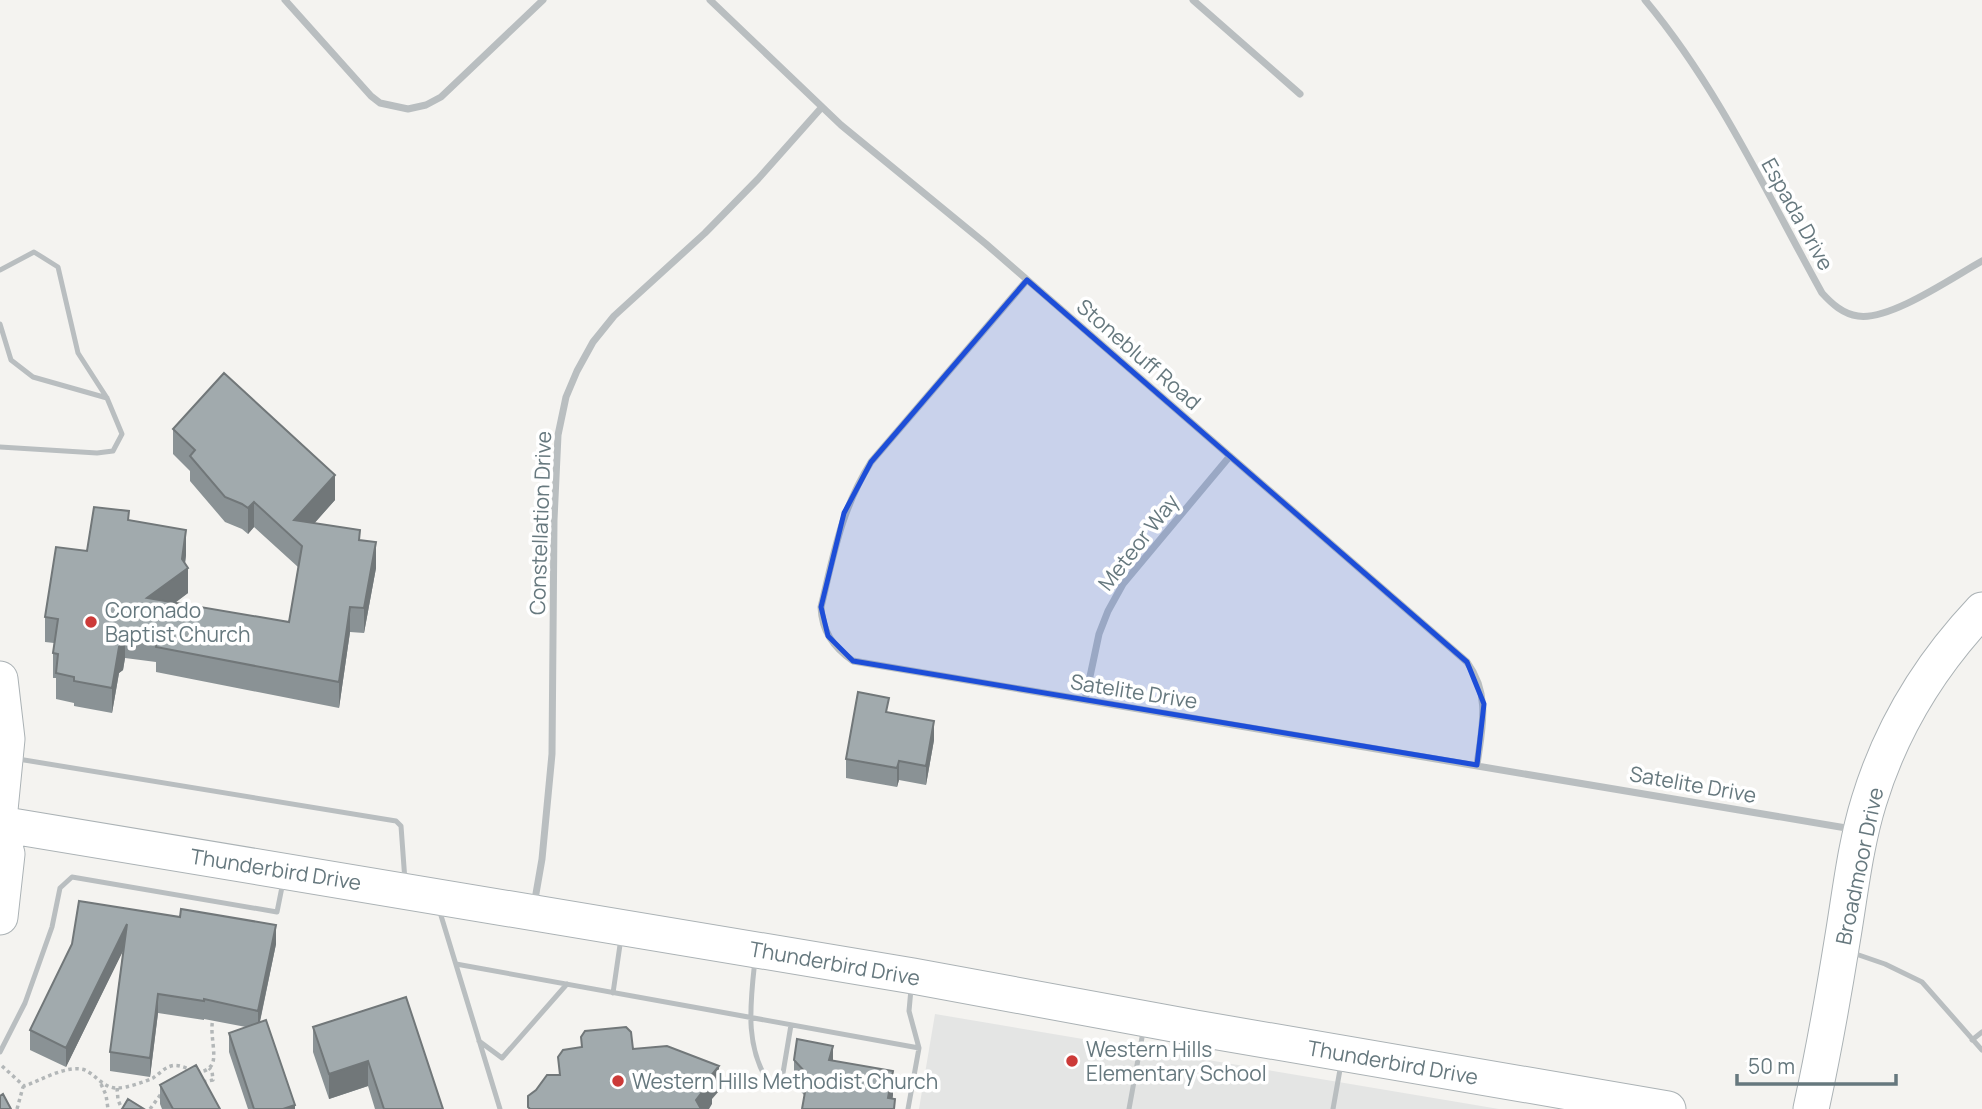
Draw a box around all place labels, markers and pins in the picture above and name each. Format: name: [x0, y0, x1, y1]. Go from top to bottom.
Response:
place label: Coronado Baptist Church: [105, 596, 250, 648]
marker: Coronado Baptist Church: [83, 614, 99, 630]
place label: Western Hills Elementary School: [1086, 1035, 1267, 1087]
marker: Western Hills Elementary School: [1064, 1053, 1080, 1069]
place label: Western Hills Methodist Church: [632, 1067, 938, 1095]
marker: Western Hills Methodist Church: [610, 1073, 626, 1089]

